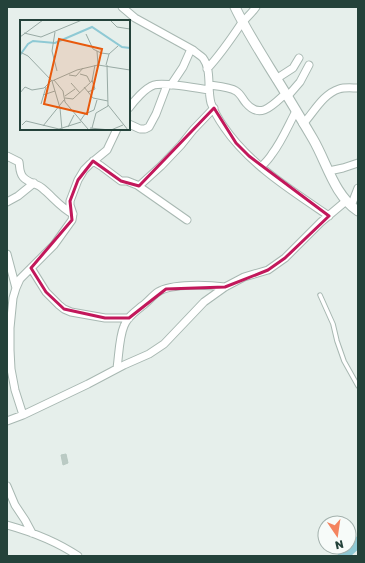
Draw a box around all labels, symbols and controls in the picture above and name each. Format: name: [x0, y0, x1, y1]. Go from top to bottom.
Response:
inset map: [20, 20, 130, 130]
north arrow: [317, 515, 357, 555]
text: N: [334, 538, 345, 553]

